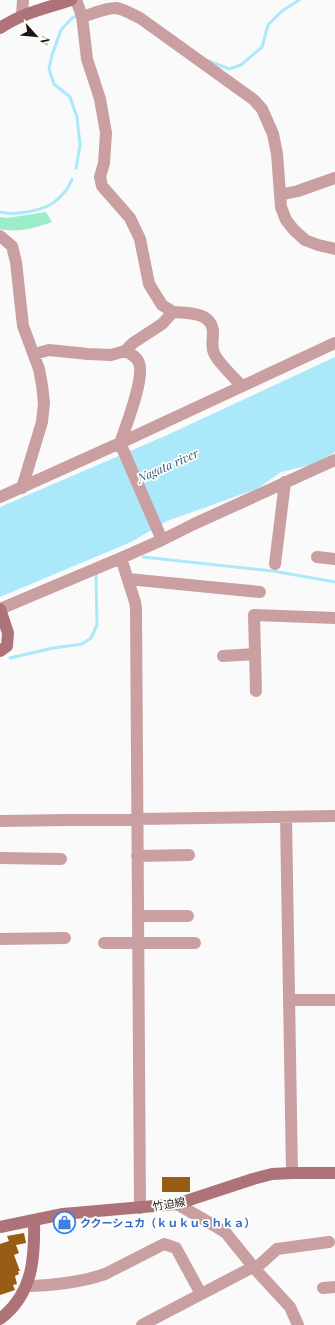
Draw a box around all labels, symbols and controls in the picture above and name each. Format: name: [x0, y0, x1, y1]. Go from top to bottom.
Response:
north arrow: [16, 16, 56, 56]
text: N: [37, 34, 54, 48]
water label: Nagata river: [134, 444, 201, 486]
street label: 竹迫線: [151, 1194, 186, 1213]
shop icon: ククーシュカ（ｋｕｋｕｓｈｋａ）: [52, 1210, 78, 1236]
place label: ククーシュカ（ｋｕｋｕｓｈｋａ）: [80, 1215, 255, 1230]

